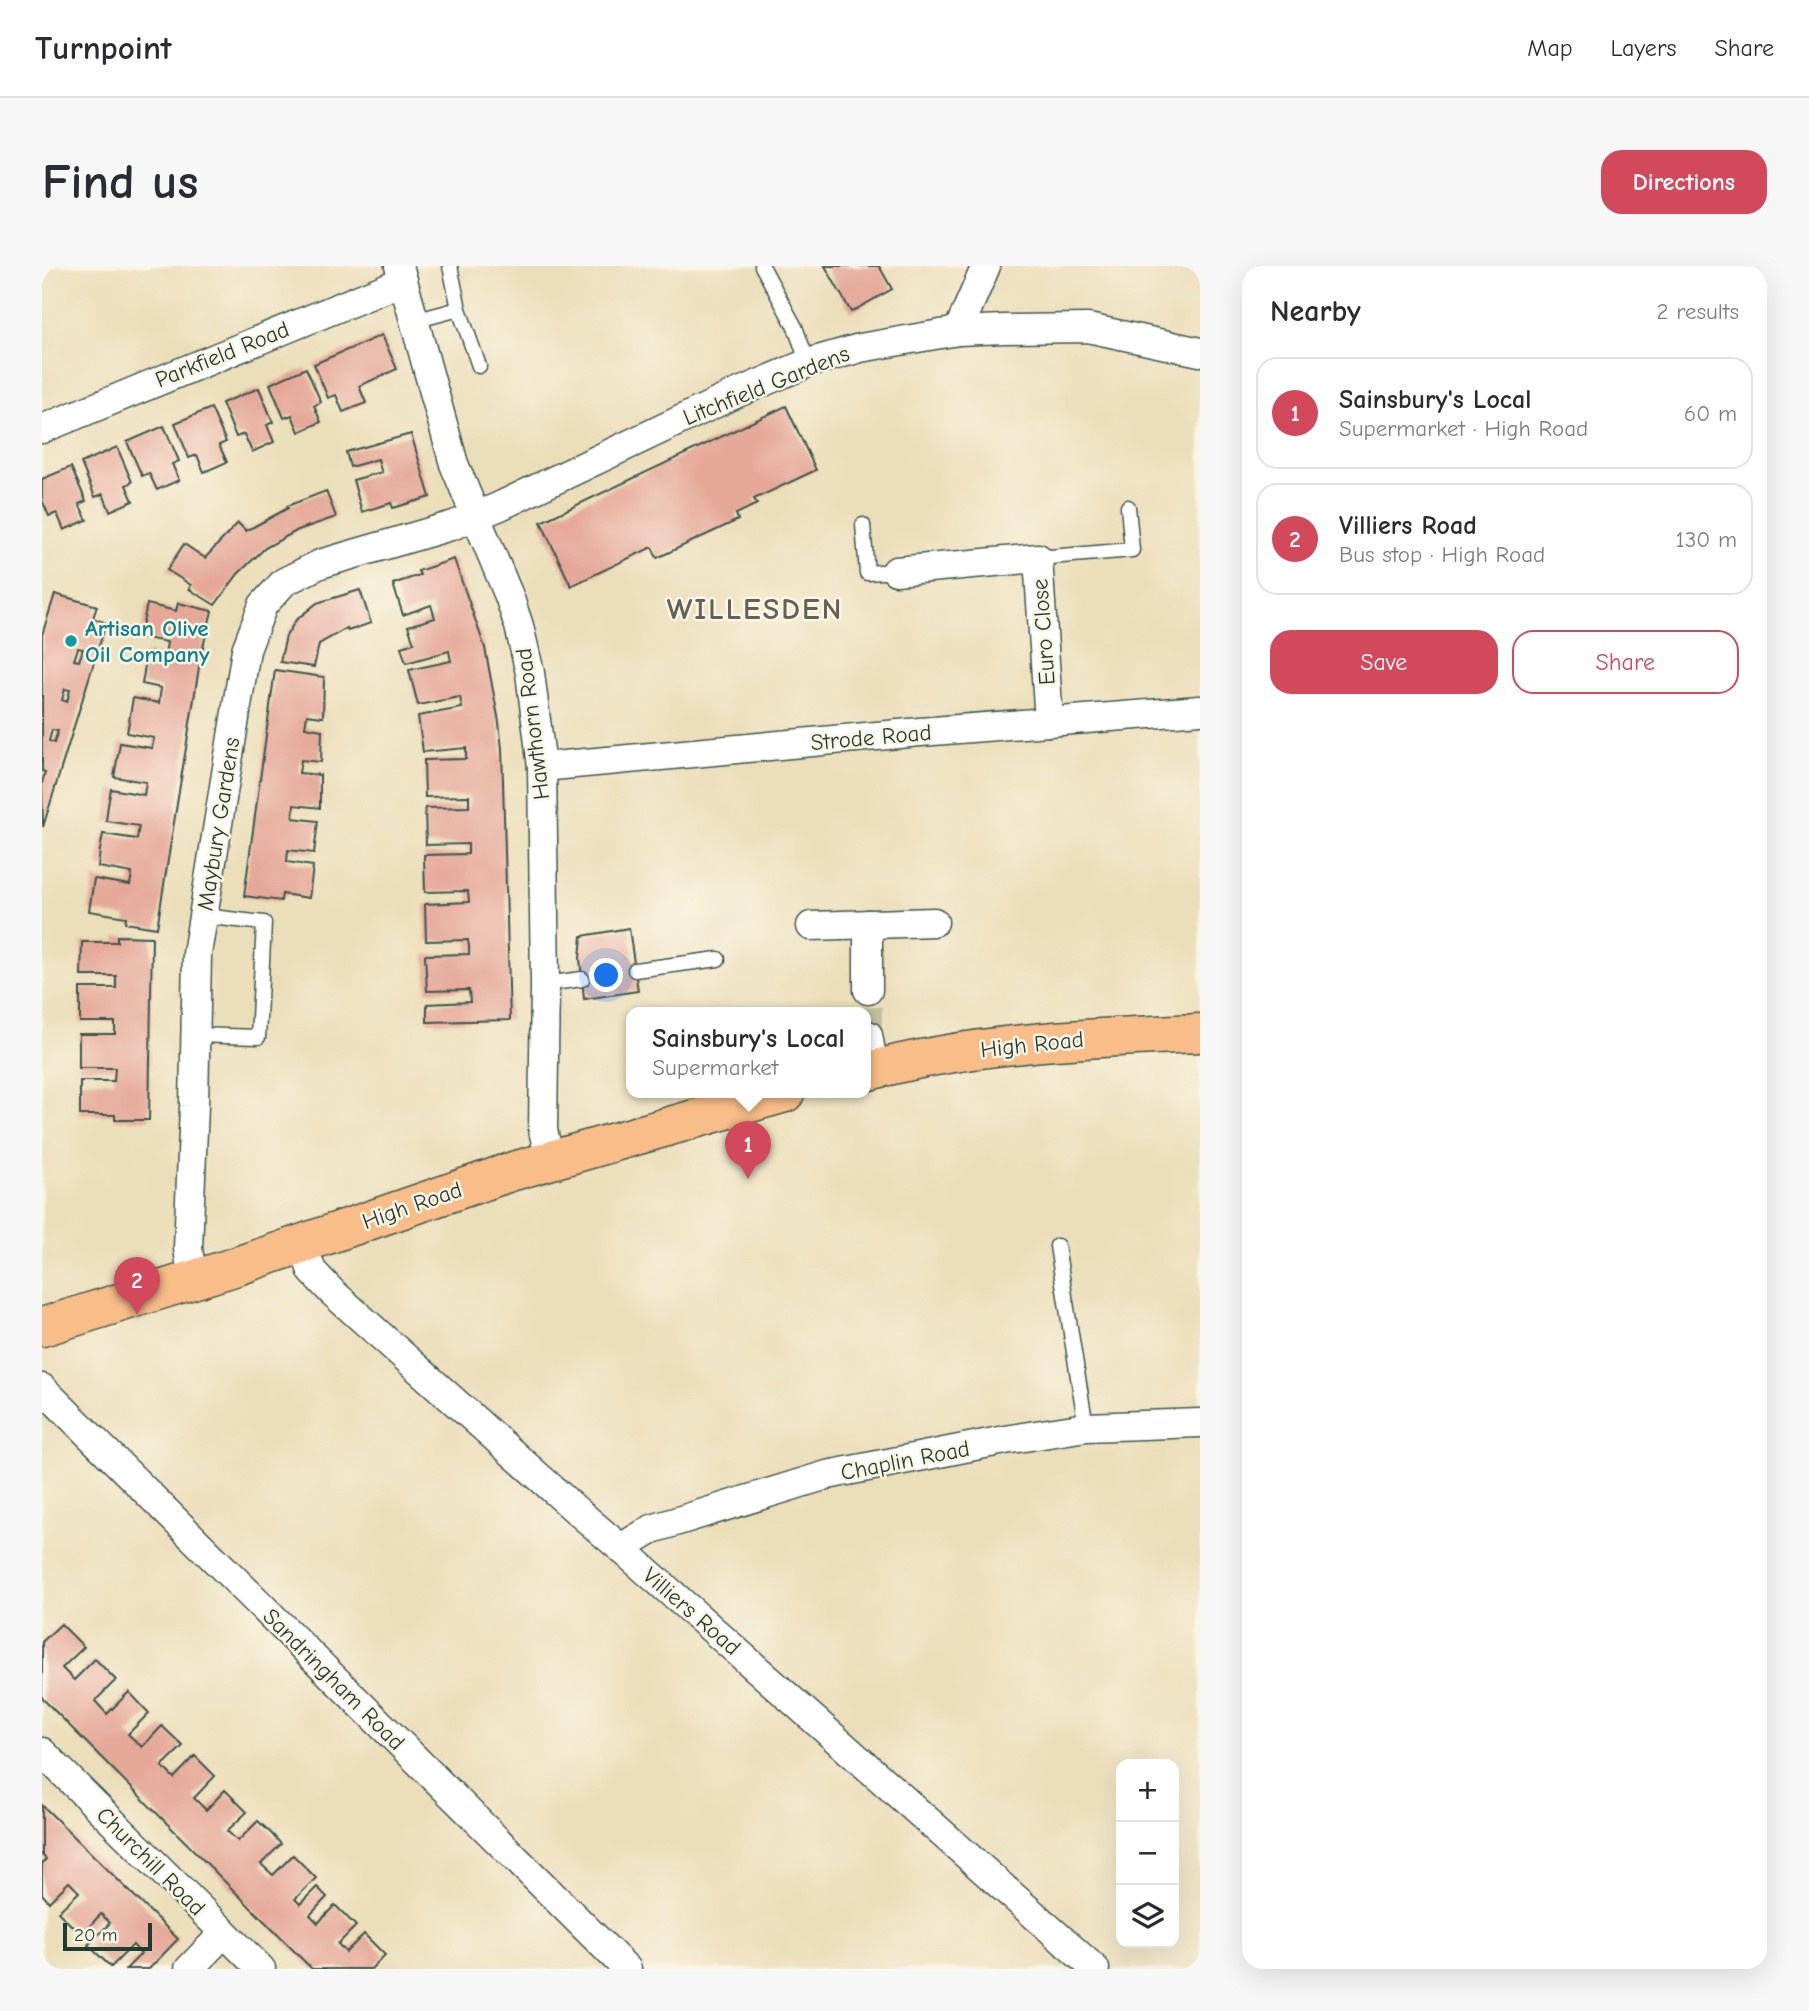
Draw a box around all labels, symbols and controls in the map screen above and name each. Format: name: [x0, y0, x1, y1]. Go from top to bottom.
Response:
text: Turnpoint: [35, 29, 172, 67]
text: Map: [1527, 34, 1573, 62]
text: Layers: [1611, 34, 1676, 62]
text: Share: [1714, 34, 1774, 62]
button: Directions: [1601, 150, 1767, 214]
text: Find us: [42, 154, 198, 210]
text: Nearby: [1270, 294, 1361, 329]
text: 2 results: [1657, 298, 1739, 325]
street label: Parkfield Road: [151, 315, 293, 394]
street label: Litchfield Gardens: [679, 340, 853, 431]
text: Sainsbury's Local: [1339, 385, 1531, 415]
text: 1: [1290, 400, 1300, 427]
text: 60 m: [1684, 400, 1737, 427]
text: Supermarket · High Road: [1339, 415, 1588, 442]
text: Villiers Road: [1339, 511, 1477, 541]
text: 2: [1289, 526, 1301, 553]
text: 130 m: [1676, 526, 1737, 553]
text: Bus stop · High Road: [1339, 541, 1545, 568]
street label: Euro Close: [1026, 578, 1061, 686]
district label: WILLESDEN: [667, 592, 843, 627]
place label: Artisan Olive Oil Company: [85, 615, 210, 668]
button: Save: [1270, 630, 1498, 694]
button: Share: [1512, 630, 1739, 694]
marker: Artisan Olive Oil Company: [63, 633, 79, 649]
street label: Hawthorn Road: [510, 647, 555, 801]
street label: Strode Road: [809, 719, 933, 756]
street label: Maybury Gardens: [191, 735, 246, 913]
your location: [589, 958, 623, 992]
popup: [626, 1007, 871, 1098]
text: Sainsbury's Local: [652, 1024, 845, 1054]
street label: High Road: [979, 1026, 1085, 1063]
text: Supermarket: [652, 1054, 778, 1081]
pin: 1: [725, 1121, 771, 1179]
street label: High Road: [359, 1176, 466, 1235]
pin: 2: [114, 1257, 160, 1315]
street label: Chaplin Road: [838, 1435, 972, 1486]
street label: Villiers Road: [637, 1562, 746, 1661]
street label: Sandringham Road: [257, 1603, 410, 1756]
map controls: [1116, 1759, 1179, 1948]
button: +: [1116, 1759, 1179, 1822]
street label: Churchill Road: [91, 1801, 211, 1921]
button: −: [1116, 1822, 1179, 1885]
button: layers: [1116, 1885, 1179, 1948]
scale bar: [63, 1920, 152, 1952]
text: 20 m: [74, 1924, 118, 1946]

